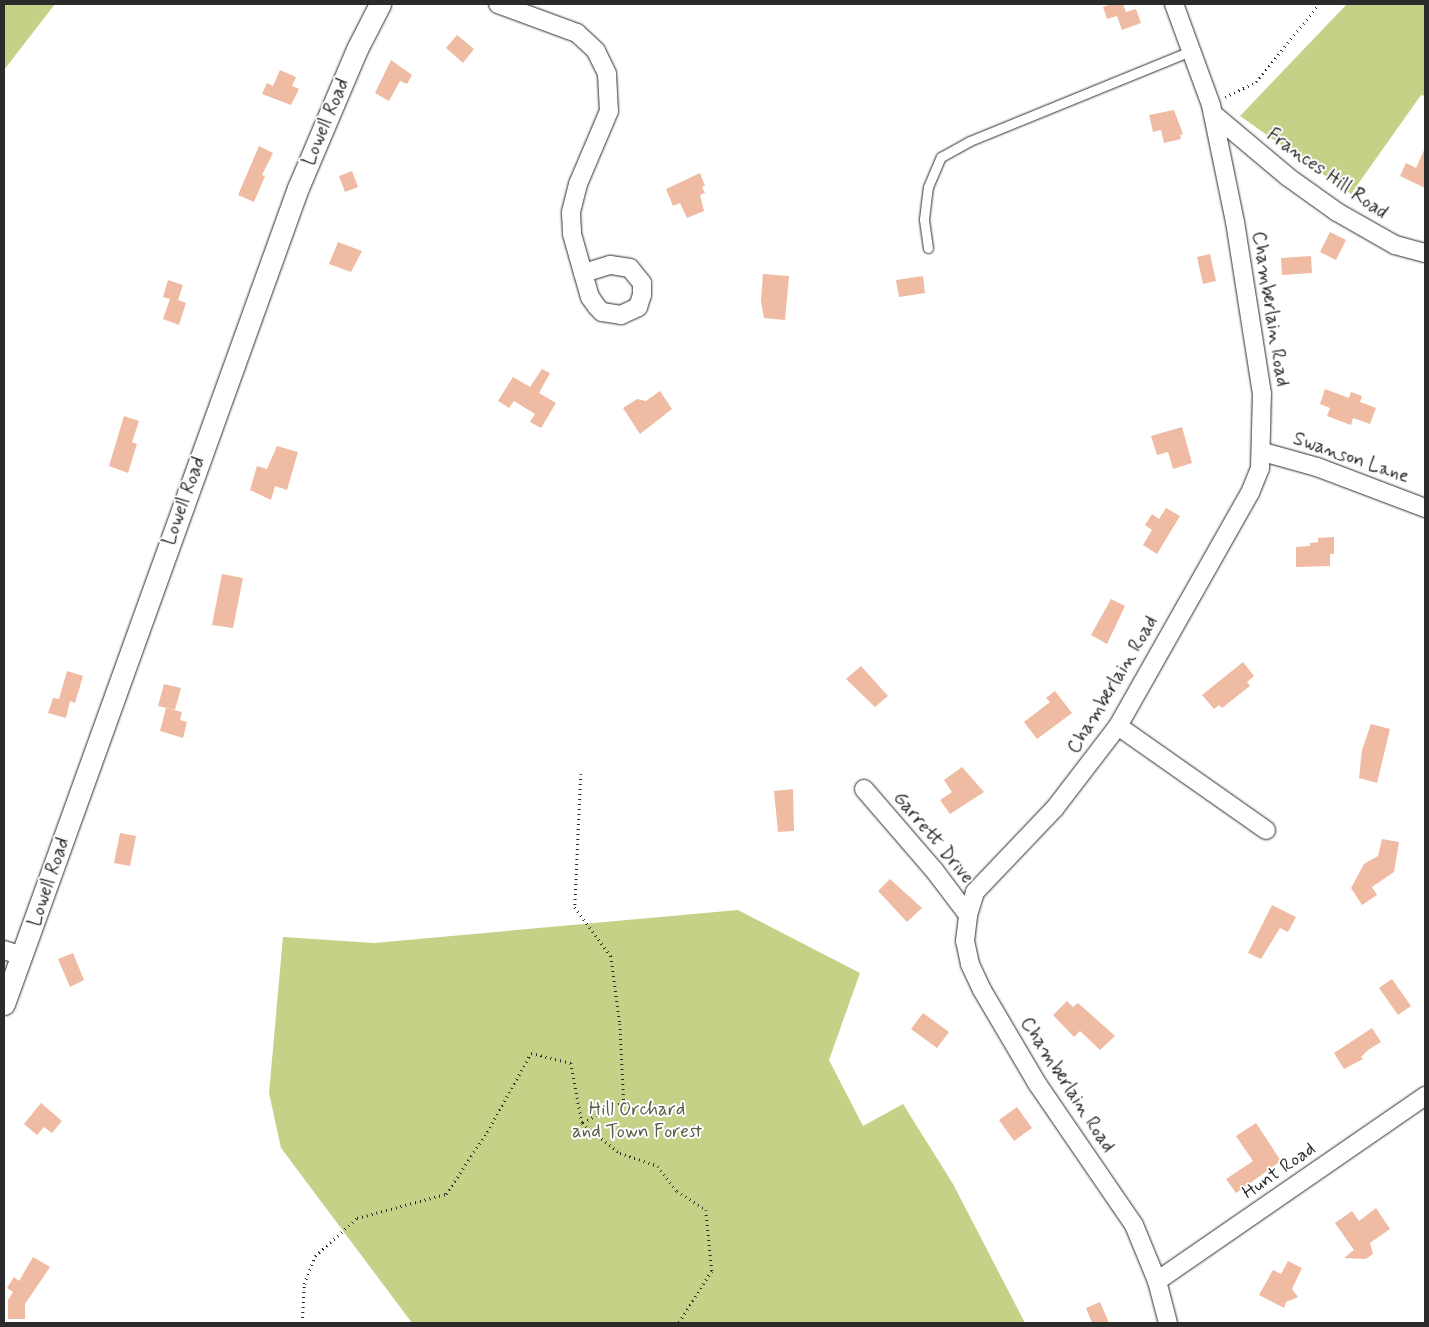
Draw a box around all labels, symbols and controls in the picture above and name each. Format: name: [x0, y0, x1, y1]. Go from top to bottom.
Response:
street label: Lowell Road: [297, 75, 355, 169]
street label: Frances Hill Road: [1263, 124, 1391, 224]
street label: Chamberlain Road: [1246, 230, 1294, 388]
street label: Swanson Lane: [1290, 428, 1412, 488]
street label: Lowell Road: [157, 454, 211, 548]
street label: Chamberlain Road: [1063, 612, 1163, 758]
street label: Garrett Drive: [888, 787, 978, 889]
street label: Lowell Road: [23, 835, 75, 929]
street label: Chamberlain Road: [1015, 1013, 1119, 1157]
park label: Hill Orchard and Town Forest: [571, 1099, 703, 1143]
street label: Hunt Road: [1238, 1138, 1320, 1204]

